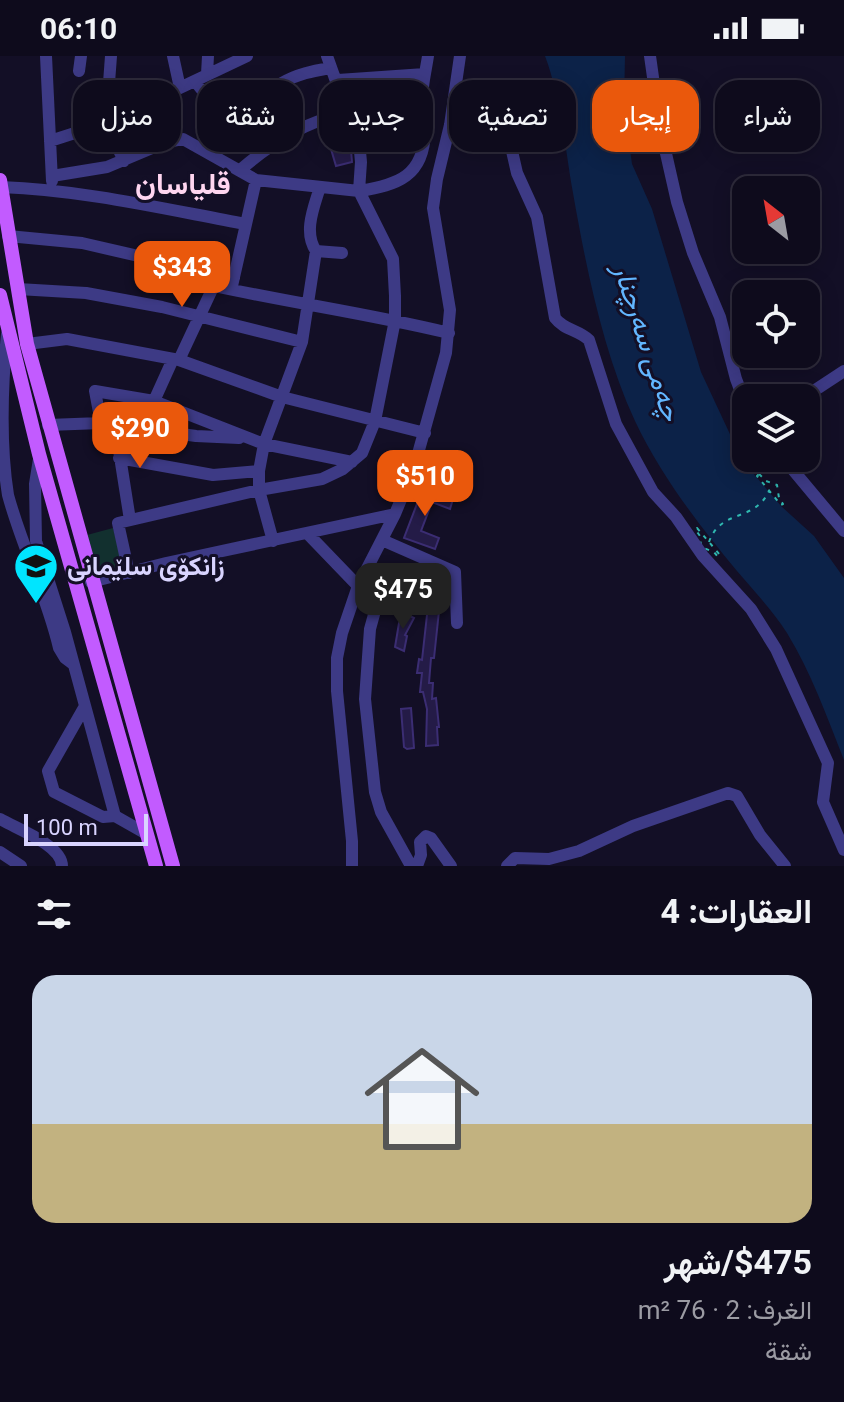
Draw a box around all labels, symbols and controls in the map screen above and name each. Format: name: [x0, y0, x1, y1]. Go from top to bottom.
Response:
text: 06:10: [40, 11, 117, 46]
chip: منزل: [73, 80, 181, 152]
chip: شقة: [197, 80, 303, 152]
chip: جديد: [319, 80, 433, 152]
chip: تصفية: [449, 80, 576, 152]
chip: إيجار: [592, 80, 699, 152]
chip: شراء: [715, 80, 820, 152]
district label: قلياسان: [135, 166, 231, 201]
north arrow: [732, 176, 820, 264]
map controls: [732, 176, 820, 472]
pin: $343: [135, 241, 229, 309]
text: $343: [152, 252, 212, 282]
water label: چەمی سەرچنار: [604, 258, 689, 427]
button: locate: [732, 280, 820, 368]
button: layers: [732, 384, 820, 472]
pin: $290: [93, 402, 187, 470]
text: $290: [110, 413, 170, 443]
pin: $510: [378, 450, 472, 518]
text: $510: [395, 461, 455, 491]
school or university icon: زانکۆی سلێمانی: [12, 542, 60, 605]
place label: زانکۆی سلێمانی: [67, 551, 225, 582]
pin: $475: [356, 563, 450, 631]
text: $475: [373, 574, 433, 604]
scale bar: [24, 810, 148, 846]
text: 100 m: [36, 815, 98, 840]
text: العقارات: 4: [660, 891, 812, 931]
icon: filters: [32, 892, 76, 936]
icon: home: [350, 1027, 494, 1171]
text: $475/شهر: [664, 1242, 812, 1282]
text: الغرف: 2 · 76 m²: [638, 1295, 812, 1325]
text: شقة: [765, 1336, 812, 1366]

